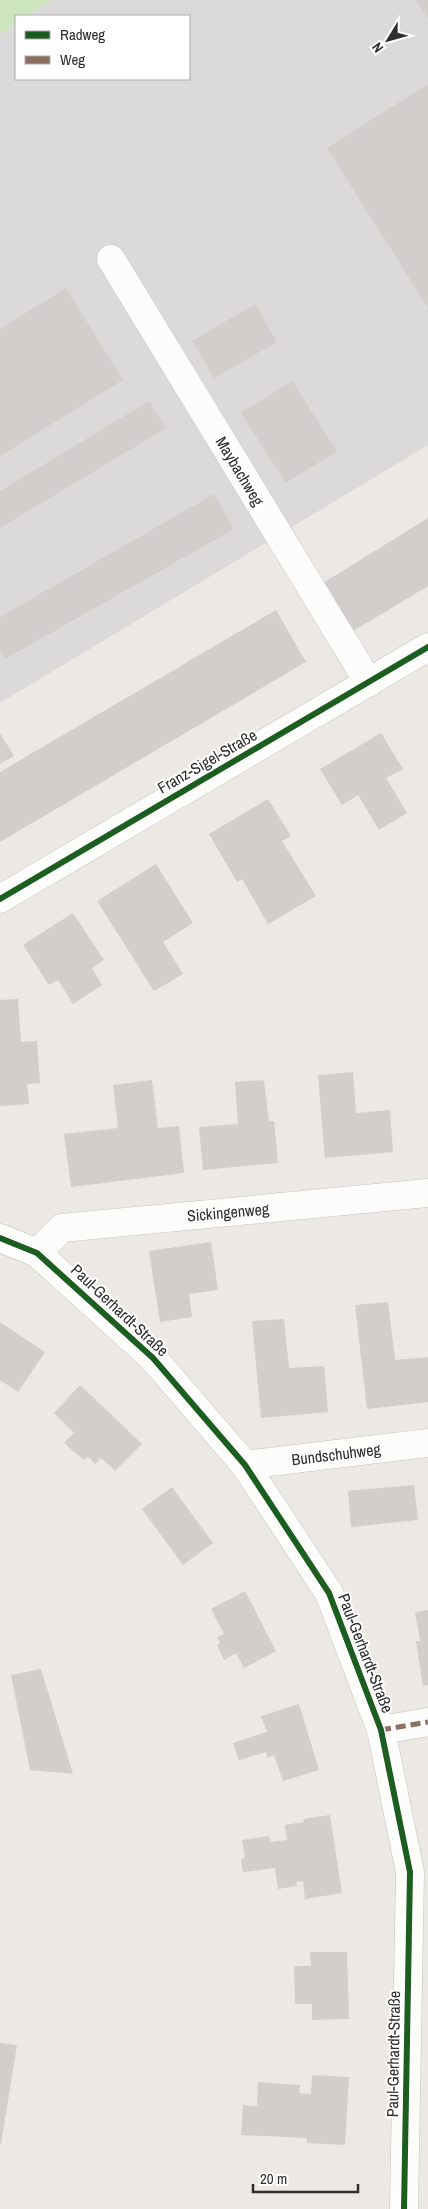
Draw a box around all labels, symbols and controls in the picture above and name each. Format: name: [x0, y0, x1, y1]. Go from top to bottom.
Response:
legend: [15, 15, 190, 80]
north arrow: [363, 15, 413, 65]
text: Radweg: [60, 24, 105, 45]
text: N: [368, 39, 387, 57]
text: Weg: [60, 49, 85, 70]
street label: Maybachweg: [211, 432, 270, 510]
street label: Franz-Sigel-Straße: [153, 724, 261, 798]
street label: Sickingenweg: [186, 1197, 271, 1227]
street label: Paul-Gerhardt-Straße: [66, 1259, 174, 1361]
street label: Bundschuhweg: [290, 1438, 383, 1470]
street label: Paul-Gerhardt-Straße: [333, 1590, 399, 1716]
street label: Paul-Gerhardt-Straße: [381, 1991, 405, 2117]
scale bar: [253, 2162, 358, 2194]
text: 20 m: [260, 2168, 287, 2189]

